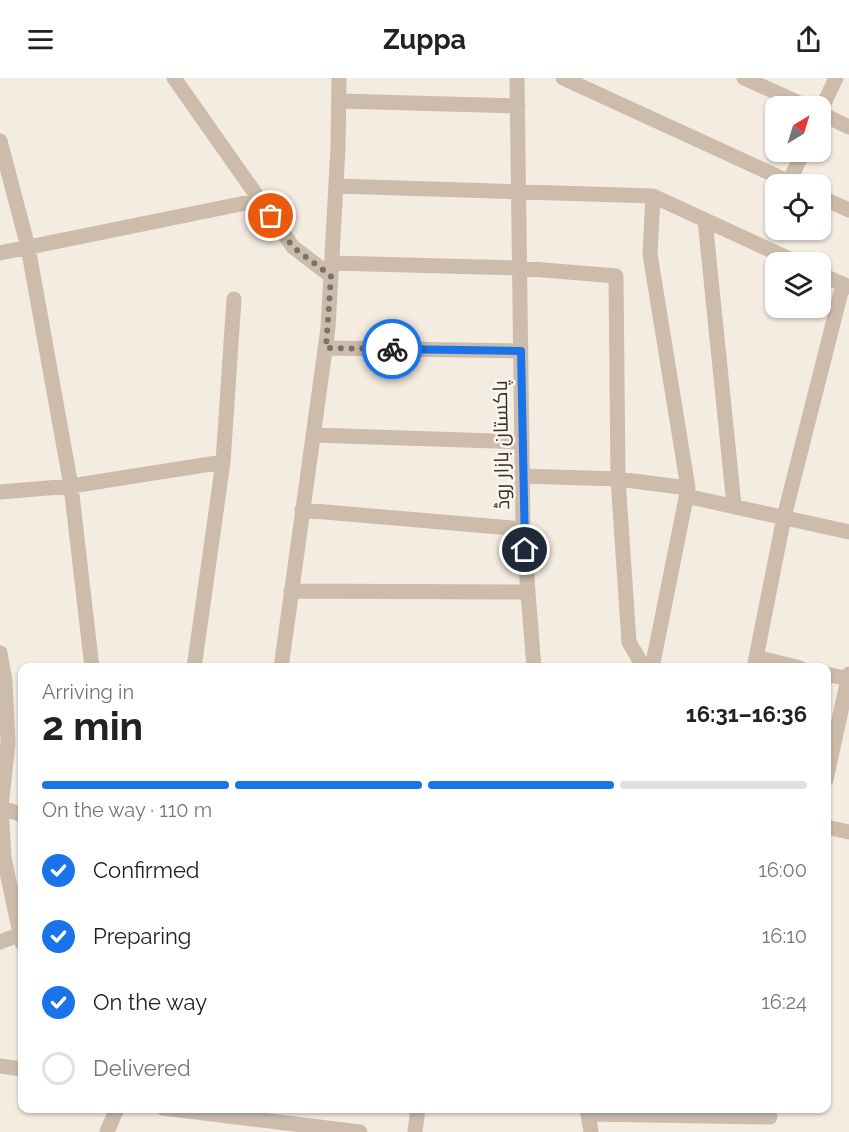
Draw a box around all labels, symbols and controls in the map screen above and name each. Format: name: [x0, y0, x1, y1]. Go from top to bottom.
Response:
icon: menu: [24, 23, 57, 56]
icon: share: [792, 23, 825, 56]
text: Zuppa: [383, 24, 466, 55]
north arrow: [765, 96, 831, 162]
map controls: [765, 96, 831, 318]
button: locate: [765, 174, 831, 240]
pin: [245, 190, 296, 241]
icon: bag: [254, 199, 287, 232]
button: layers: [765, 252, 831, 318]
courier: [362, 319, 422, 379]
icon: bike: [376, 333, 409, 366]
street label: پاکستان بازار روڈ: [488, 380, 515, 510]
pin: [499, 524, 550, 575]
icon: home: [508, 533, 541, 566]
text: Arriving in: [42, 680, 134, 704]
text: 16:31–16:36: [686, 701, 807, 727]
text: 2 min: [42, 703, 143, 749]
text: On the way · 110 m: [42, 798, 212, 822]
icon: check: [42, 854, 75, 887]
text: Confirmed: [93, 857, 200, 883]
text: 16:00: [758, 858, 807, 882]
icon: check: [42, 920, 75, 953]
text: Preparing: [93, 923, 191, 949]
text: 16:10: [762, 924, 807, 948]
icon: check: [42, 986, 75, 1019]
text: On the way: [93, 989, 207, 1015]
text: 16:24: [761, 990, 807, 1014]
text: Delivered: [93, 1055, 191, 1081]

